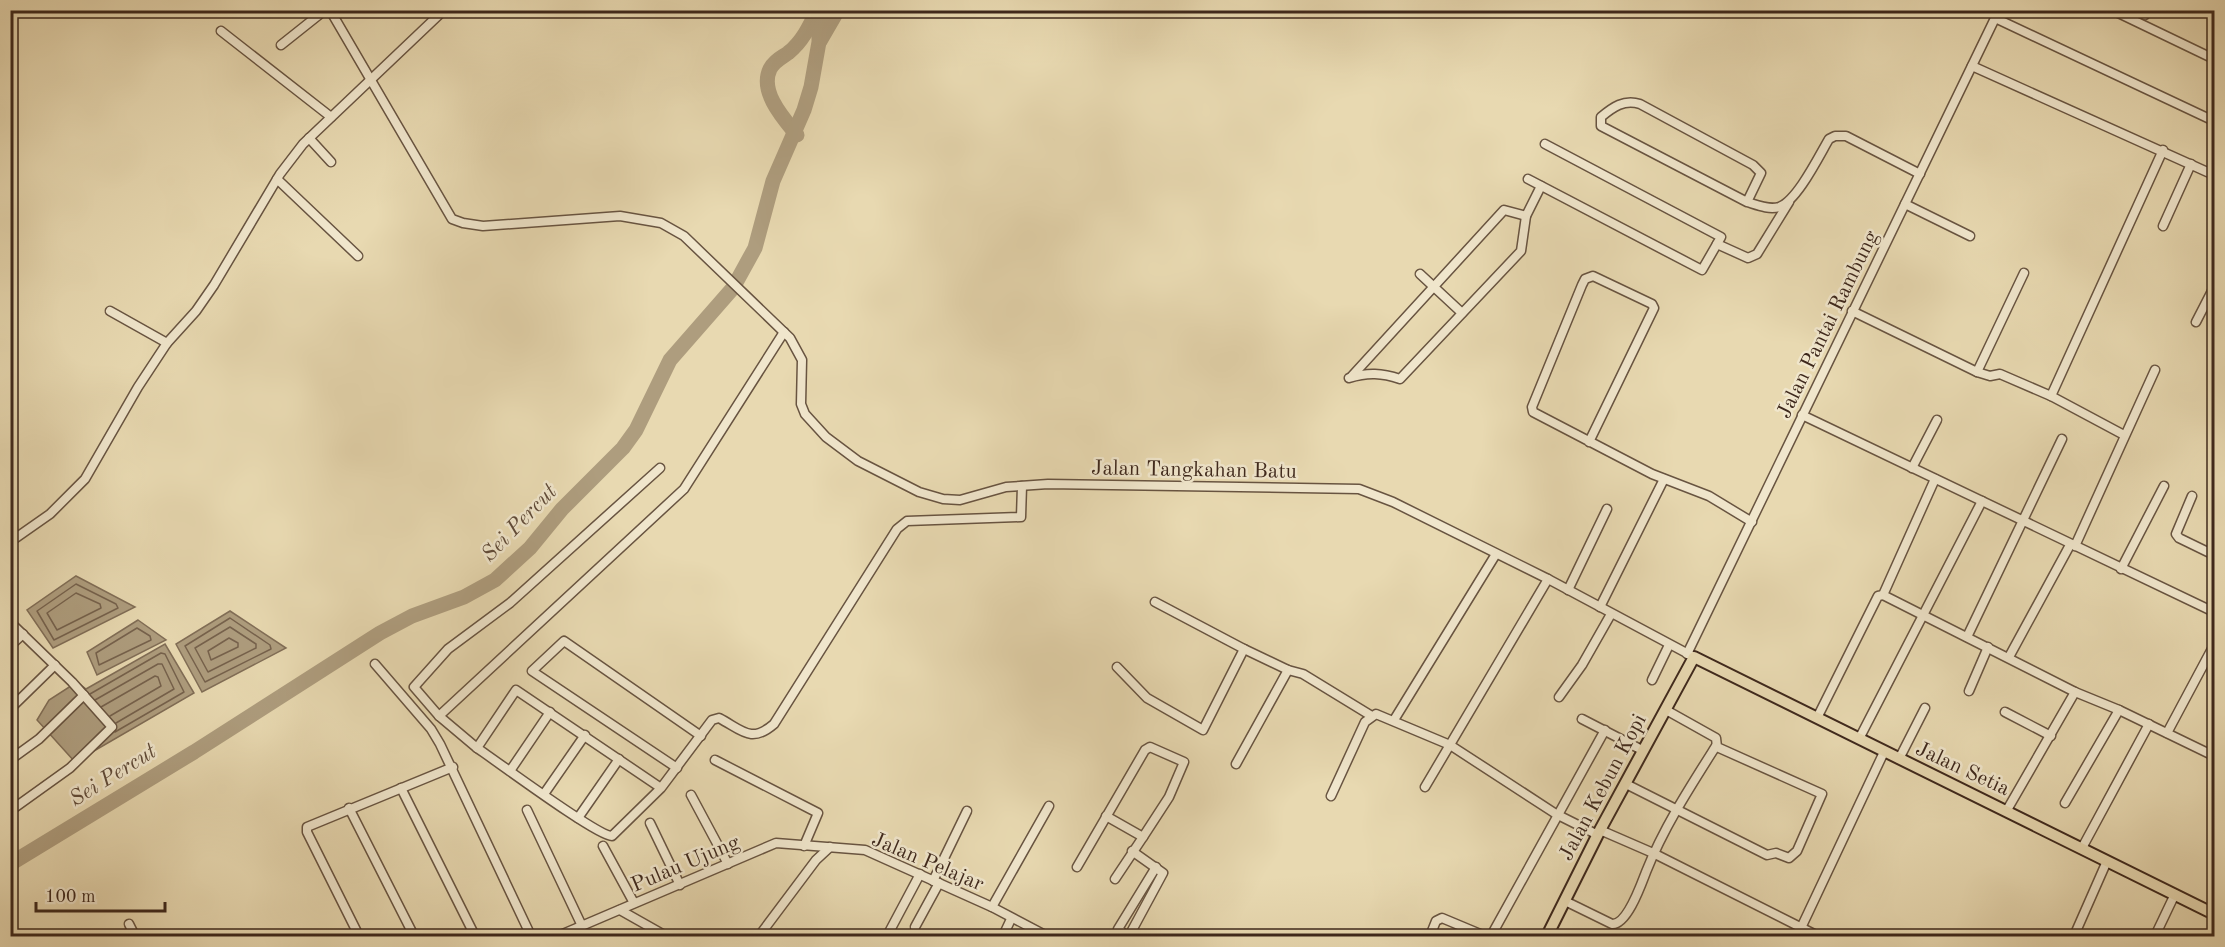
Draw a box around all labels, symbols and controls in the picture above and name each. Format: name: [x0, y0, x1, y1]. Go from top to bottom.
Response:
street label: Jalan Pantai Rambung: [1774, 227, 1883, 422]
street label: Jalan Tangkahan Batu: [1091, 458, 1297, 483]
water label: Sei Percut: [477, 480, 562, 566]
street label: Jalan Kebun Kopi: [1556, 711, 1651, 864]
street label: Jalan Setia: [1912, 738, 2013, 800]
water label: Sei Percut: [66, 740, 161, 811]
street label: Jalan Pelajar: [868, 829, 987, 896]
street label: Pulau Ujung: [628, 832, 744, 897]
scale bar: [36, 875, 165, 913]
text: 100 m: [45, 888, 96, 906]

